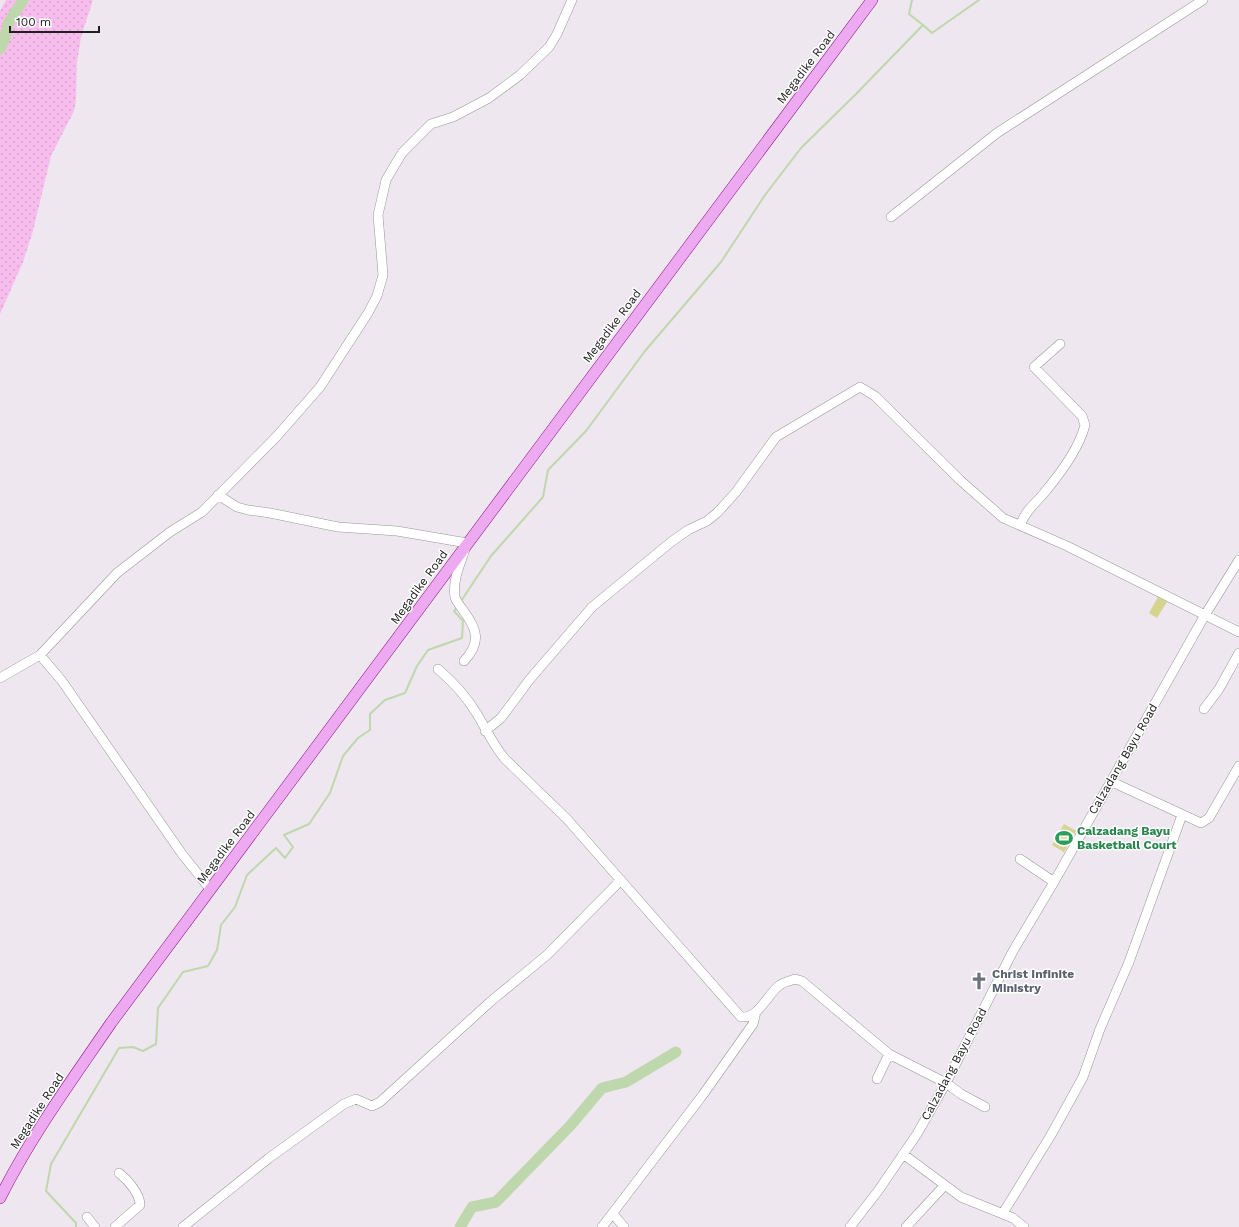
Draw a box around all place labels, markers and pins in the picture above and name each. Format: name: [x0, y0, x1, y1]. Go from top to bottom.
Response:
place label: Calzadang Bayu Basketball Court: [1077, 824, 1177, 852]
sports icon: Calzadang Bayu Basketball Court: [1054, 828, 1074, 848]
place label: Christ Infinite Ministry: [992, 967, 1074, 995]
church icon: Christ Infinite Ministry: [969, 971, 989, 991]

